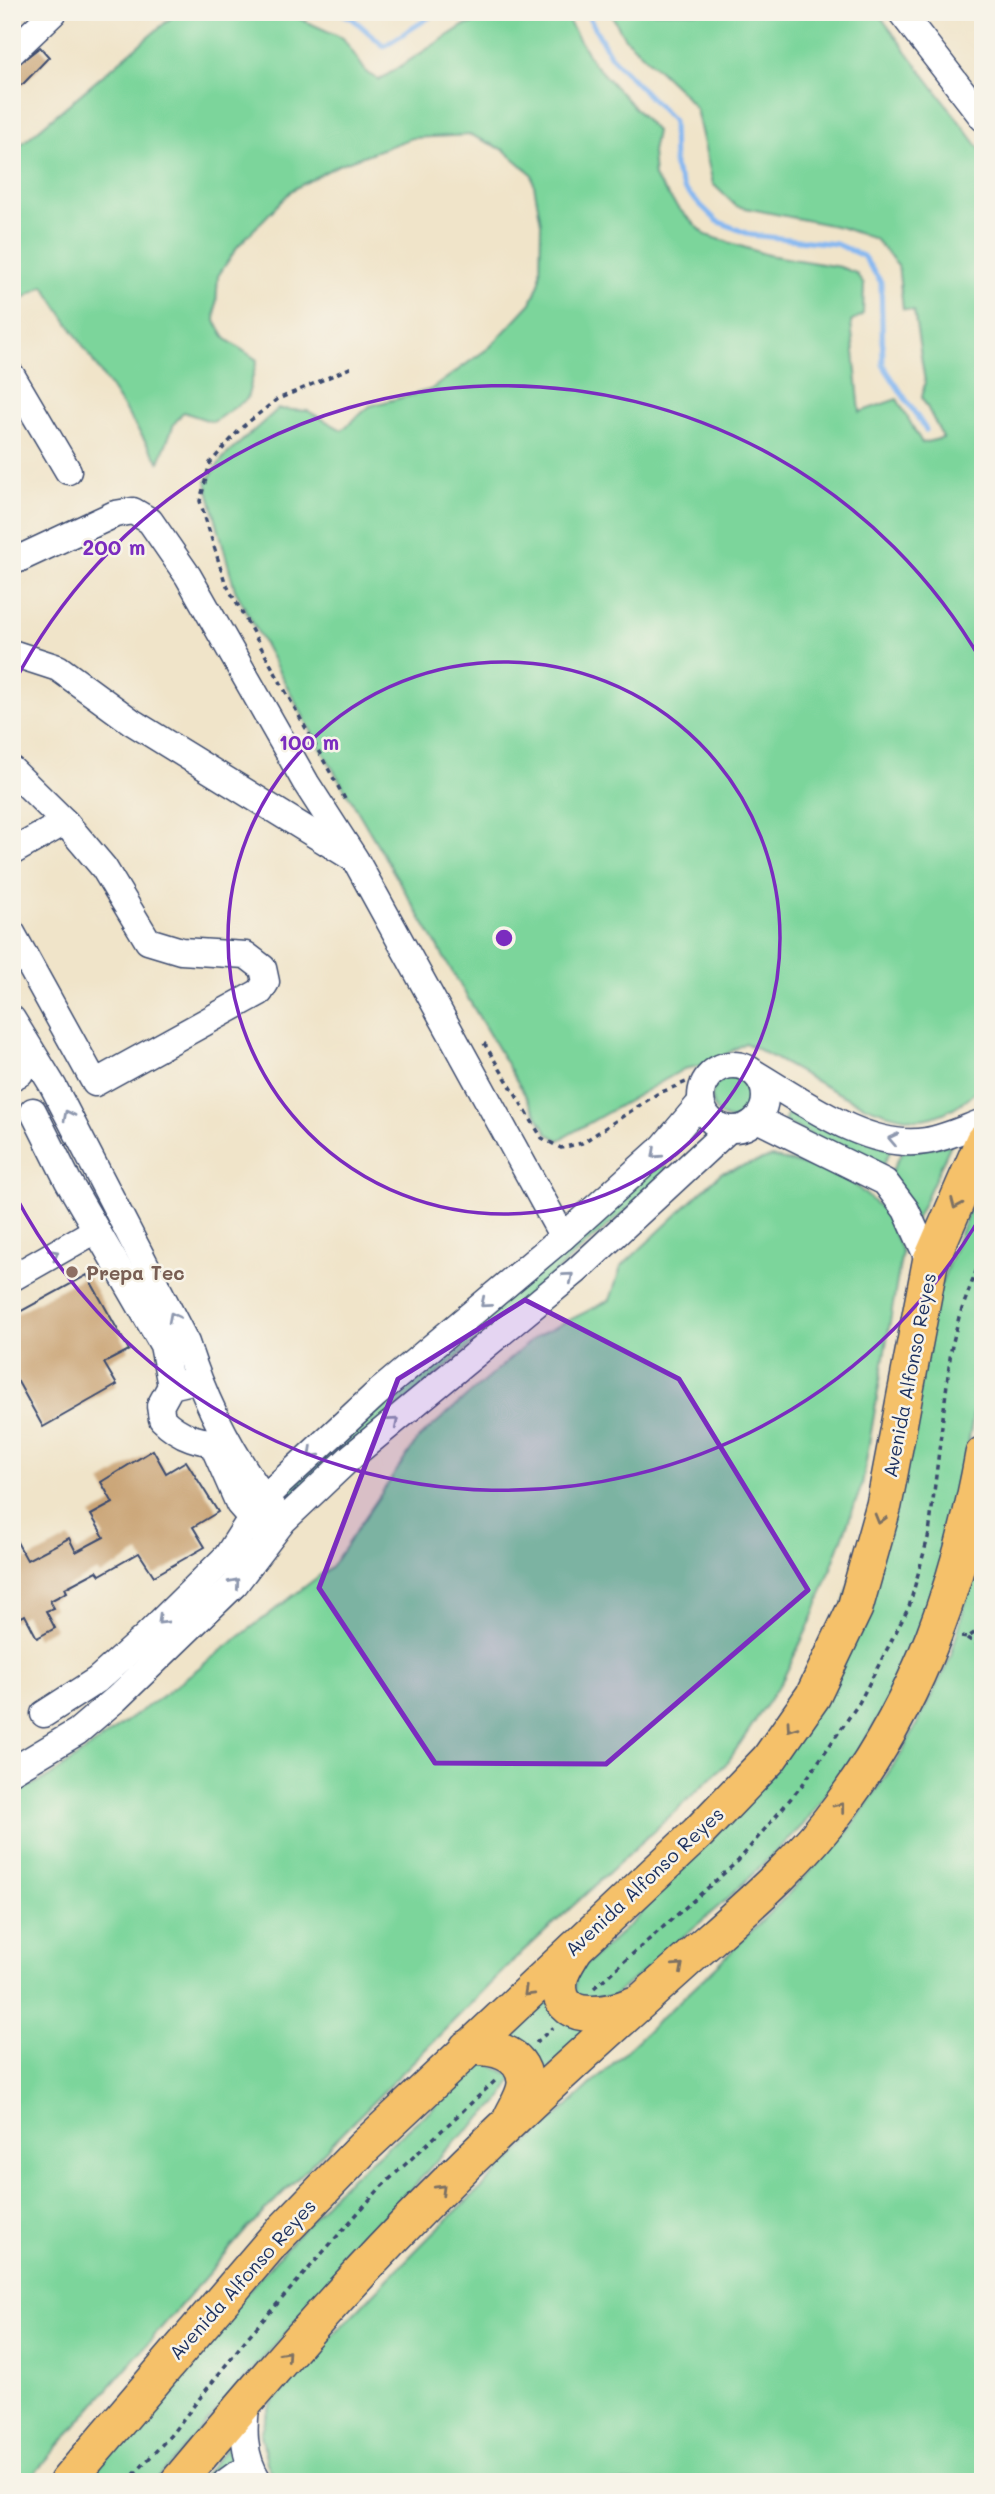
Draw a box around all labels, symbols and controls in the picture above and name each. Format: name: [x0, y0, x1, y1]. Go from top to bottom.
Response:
text: 200 m: [83, 533, 145, 560]
text: 100 m: [279, 728, 339, 755]
centre of rings: [492, 926, 516, 950]
one-way arrow: [63, 1110, 77, 1122]
one-way arrow: [888, 1133, 900, 1148]
one-way arrow: [651, 1145, 664, 1158]
one-way arrow: [950, 1196, 964, 1209]
one-way arrow: [47, 1249, 60, 1262]
place label: Prepa Tec: [86, 1260, 185, 1285]
marker: Prepa Tec: [64, 1264, 80, 1280]
street label: Avenida Alfonso Reyes: [877, 1271, 941, 1479]
one-way arrow: [562, 1272, 574, 1285]
one-way arrow: [480, 1295, 493, 1307]
one-way arrow: [168, 1312, 181, 1324]
one-way arrow: [386, 1417, 399, 1430]
one-way arrow: [308, 1444, 321, 1457]
one-way arrow: [874, 1513, 888, 1525]
one-way arrow: [227, 1578, 239, 1591]
one-way arrow: [157, 1612, 170, 1625]
one-way arrow: [787, 1719, 799, 1732]
street label: Avenida Alfonso Reyes: [559, 1801, 729, 1961]
one-way arrow: [831, 1802, 844, 1814]
one-way arrow: [671, 1963, 684, 1975]
one-way arrow: [523, 1983, 536, 1996]
one-way arrow: [432, 2184, 445, 2197]
street label: Avenida Alfonso Reyes: [163, 2193, 321, 2365]
one-way arrow: [278, 2351, 290, 2364]

